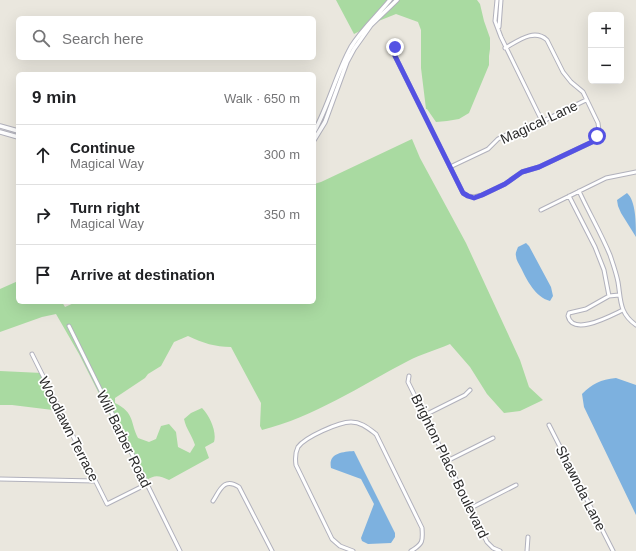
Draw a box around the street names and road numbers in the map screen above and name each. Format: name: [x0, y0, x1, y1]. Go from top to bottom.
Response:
street label: Magical Lane: [498, 97, 580, 147]
street label: Woodlawn Terrace: [36, 374, 102, 484]
street label: Will Barber Road: [94, 388, 154, 490]
street label: Brighton Place Boulevard: [408, 391, 492, 541]
street label: Shawnda Lane: [553, 443, 609, 533]

